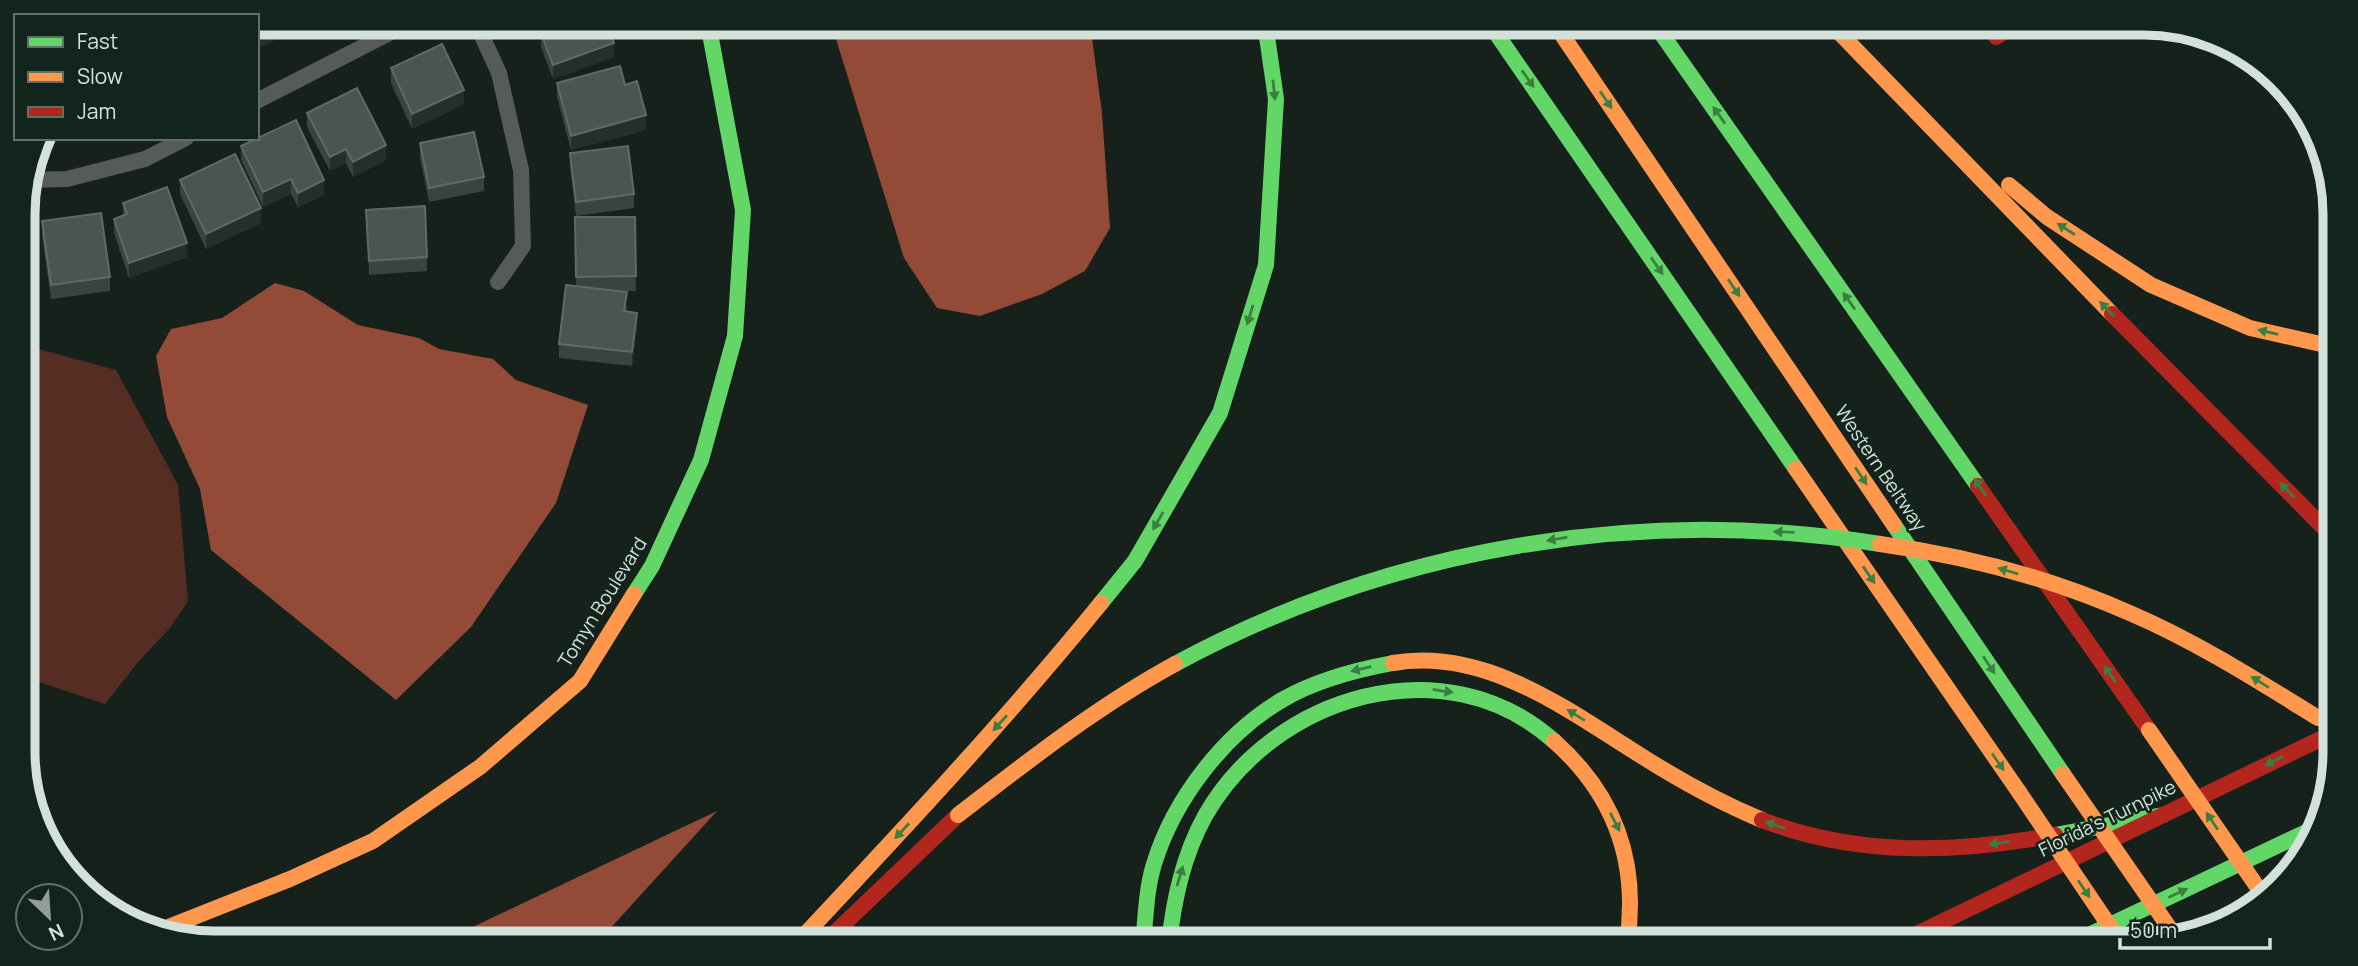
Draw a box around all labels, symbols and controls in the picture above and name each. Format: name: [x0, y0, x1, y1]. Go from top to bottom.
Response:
legend: [14, 14, 259, 140]
text: Fast: [77, 27, 118, 55]
text: Slow: [77, 62, 123, 90]
one-way arrow: [1521, 70, 1535, 88]
one-way arrow: [1269, 80, 1280, 102]
one-way arrow: [1599, 90, 1612, 109]
text: Jam: [77, 97, 116, 125]
one-way arrow: [1712, 106, 1726, 124]
one-way arrow: [2056, 223, 2076, 236]
one-way arrow: [1650, 257, 1664, 275]
one-way arrow: [1727, 279, 1741, 297]
one-way arrow: [1842, 292, 1856, 310]
one-way arrow: [2099, 301, 2116, 318]
one-way arrow: [1245, 305, 1255, 326]
one-way arrow: [2256, 326, 2278, 337]
street label: Western Beltway: [1829, 400, 1933, 536]
one-way arrow: [1854, 467, 1867, 486]
one-way arrow: [1973, 478, 1987, 496]
one-way arrow: [2280, 482, 2296, 499]
one-way arrow: [1151, 512, 1164, 531]
one-way arrow: [1773, 527, 1795, 538]
street label: Tomyn Boulevard: [552, 532, 652, 672]
one-way arrow: [1546, 534, 1568, 545]
one-way arrow: [1862, 566, 1876, 584]
one-way arrow: [1997, 566, 2018, 576]
one-way arrow: [1982, 656, 1996, 674]
one-way arrow: [1350, 664, 1372, 675]
one-way arrow: [2103, 665, 2117, 683]
one-way arrow: [2250, 676, 2270, 689]
one-way arrow: [1432, 686, 1454, 697]
one-way arrow: [1567, 709, 1586, 722]
one-way arrow: [992, 714, 1008, 732]
one-way arrow: [1991, 753, 2005, 771]
one-way arrow: [2264, 756, 2284, 767]
street label: Florida's Turnpike: [2034, 773, 2180, 863]
one-way arrow: [1609, 812, 1620, 832]
one-way arrow: [2206, 812, 2219, 831]
one-way arrow: [1764, 819, 1785, 830]
one-way arrow: [894, 822, 910, 839]
one-way arrow: [1988, 838, 2010, 849]
one-way arrow: [1176, 865, 1186, 886]
one-way arrow: [2078, 879, 2091, 899]
north arrow: [14, 882, 84, 952]
one-way arrow: [2168, 887, 2188, 898]
scale bar: [2120, 906, 2270, 950]
text: 50 m: [2130, 916, 2177, 944]
text: N: [45, 918, 68, 947]

